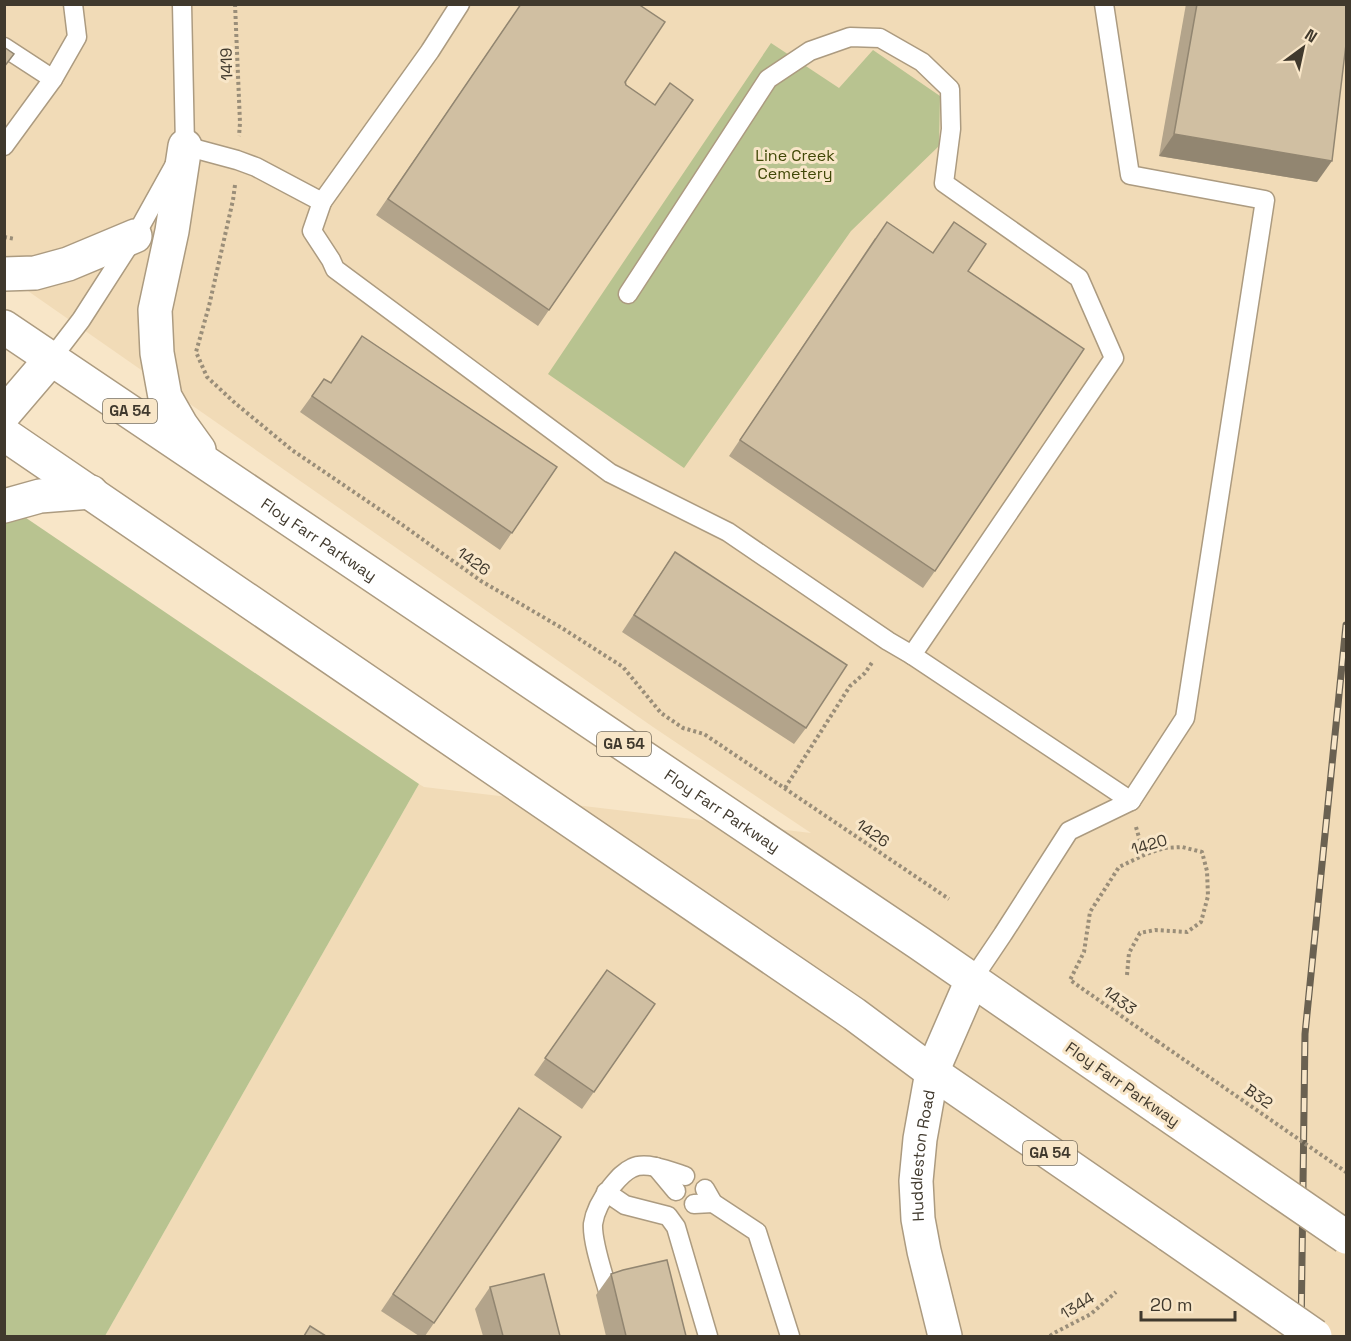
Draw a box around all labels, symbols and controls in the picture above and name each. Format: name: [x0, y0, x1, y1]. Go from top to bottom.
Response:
north arrow: [1273, 18, 1333, 78]
text: N: [1301, 24, 1321, 48]
street label: 1419: [215, 47, 238, 81]
park label: Line Creek Cemetery: [755, 145, 835, 184]
road number: GA 54: [103, 399, 157, 423]
street label: Floy Farr Parkway: [257, 493, 381, 586]
street label: 1426: [453, 542, 495, 580]
road number: GA 54: [597, 732, 651, 756]
street label: Floy Farr Parkway: [660, 765, 784, 857]
street label: 1426: [852, 815, 894, 852]
street label: 1420: [1129, 829, 1170, 860]
street label: 1433: [1099, 981, 1140, 1019]
street label: Floy Farr Parkway: [1061, 1037, 1184, 1132]
street label: B32: [1240, 1079, 1277, 1114]
street label: Huddleston Road: [906, 1088, 940, 1222]
road number: GA 54: [1023, 1141, 1077, 1165]
scale bar: [1141, 1284, 1236, 1322]
street label: 1344: [1056, 1287, 1098, 1324]
text: 20 m: [1150, 1293, 1193, 1316]

